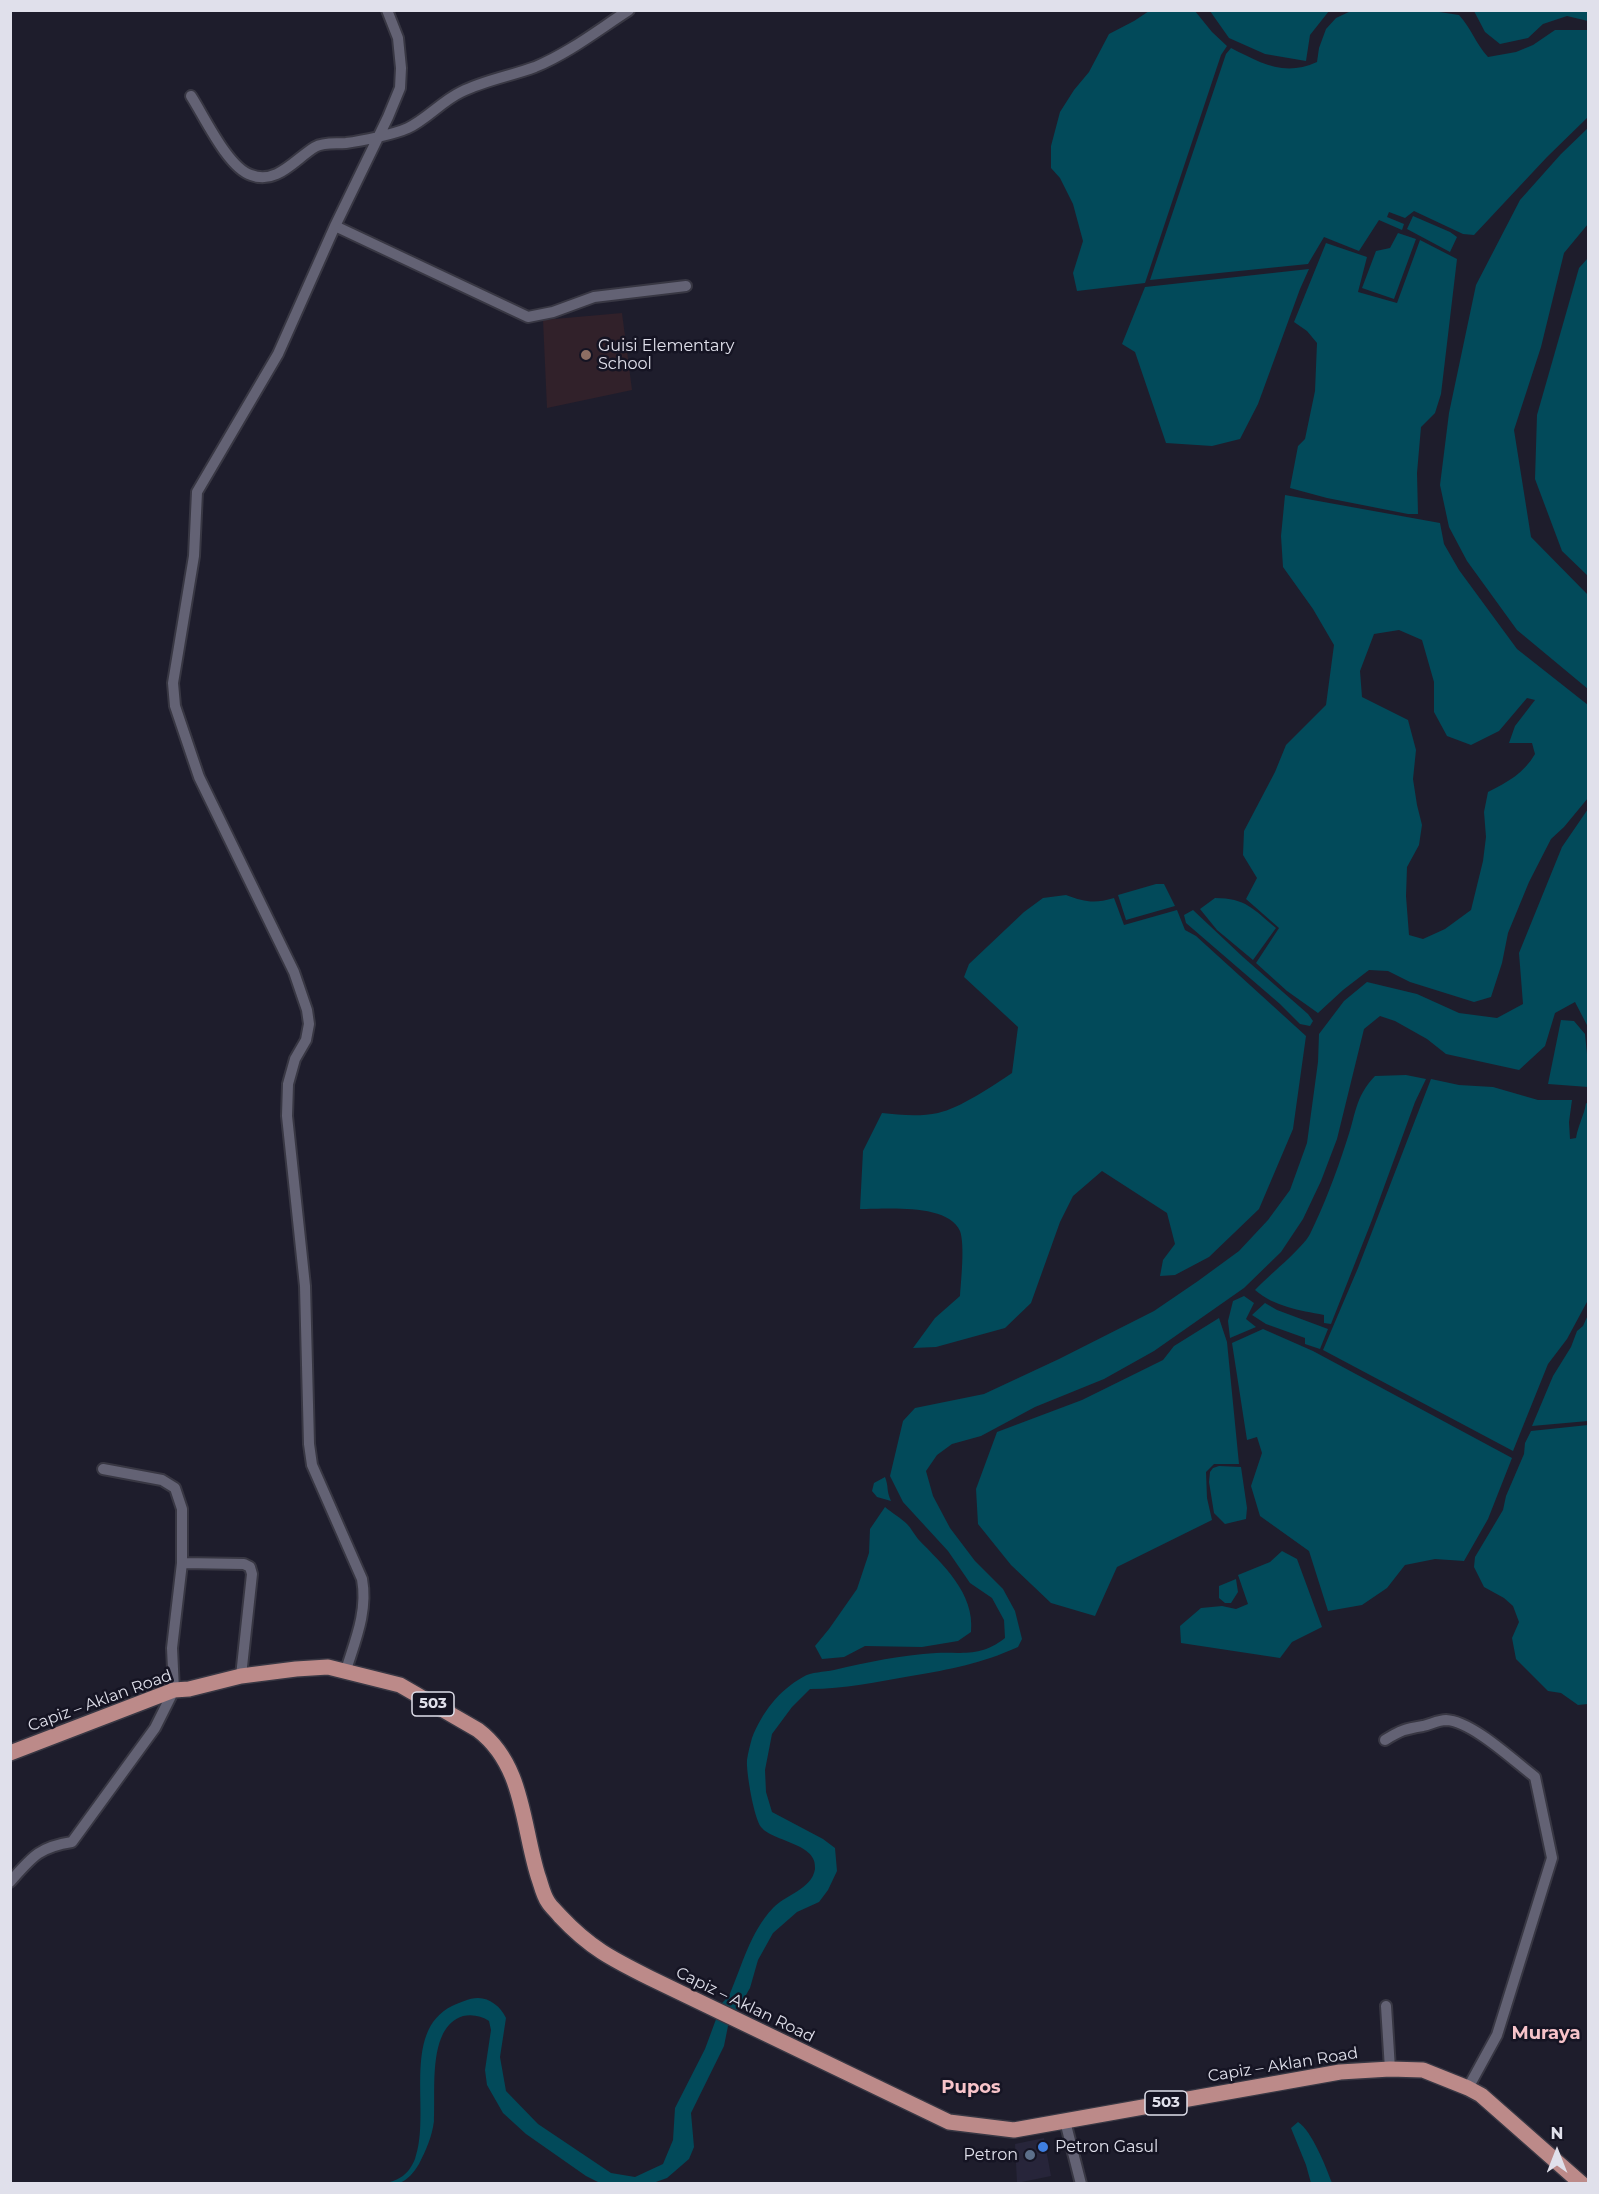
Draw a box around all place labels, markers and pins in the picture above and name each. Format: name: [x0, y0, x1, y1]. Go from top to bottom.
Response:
place label: Guisi Elementary School: [598, 336, 734, 374]
marker: Guisi Elementary School: [579, 348, 593, 362]
place label: Petron Gasul: [1055, 2137, 1158, 2157]
marker: Petron Gasul: [1036, 2140, 1050, 2154]
place label: Petron: [963, 2145, 1018, 2165]
marker: Petron: [1023, 2148, 1037, 2162]

